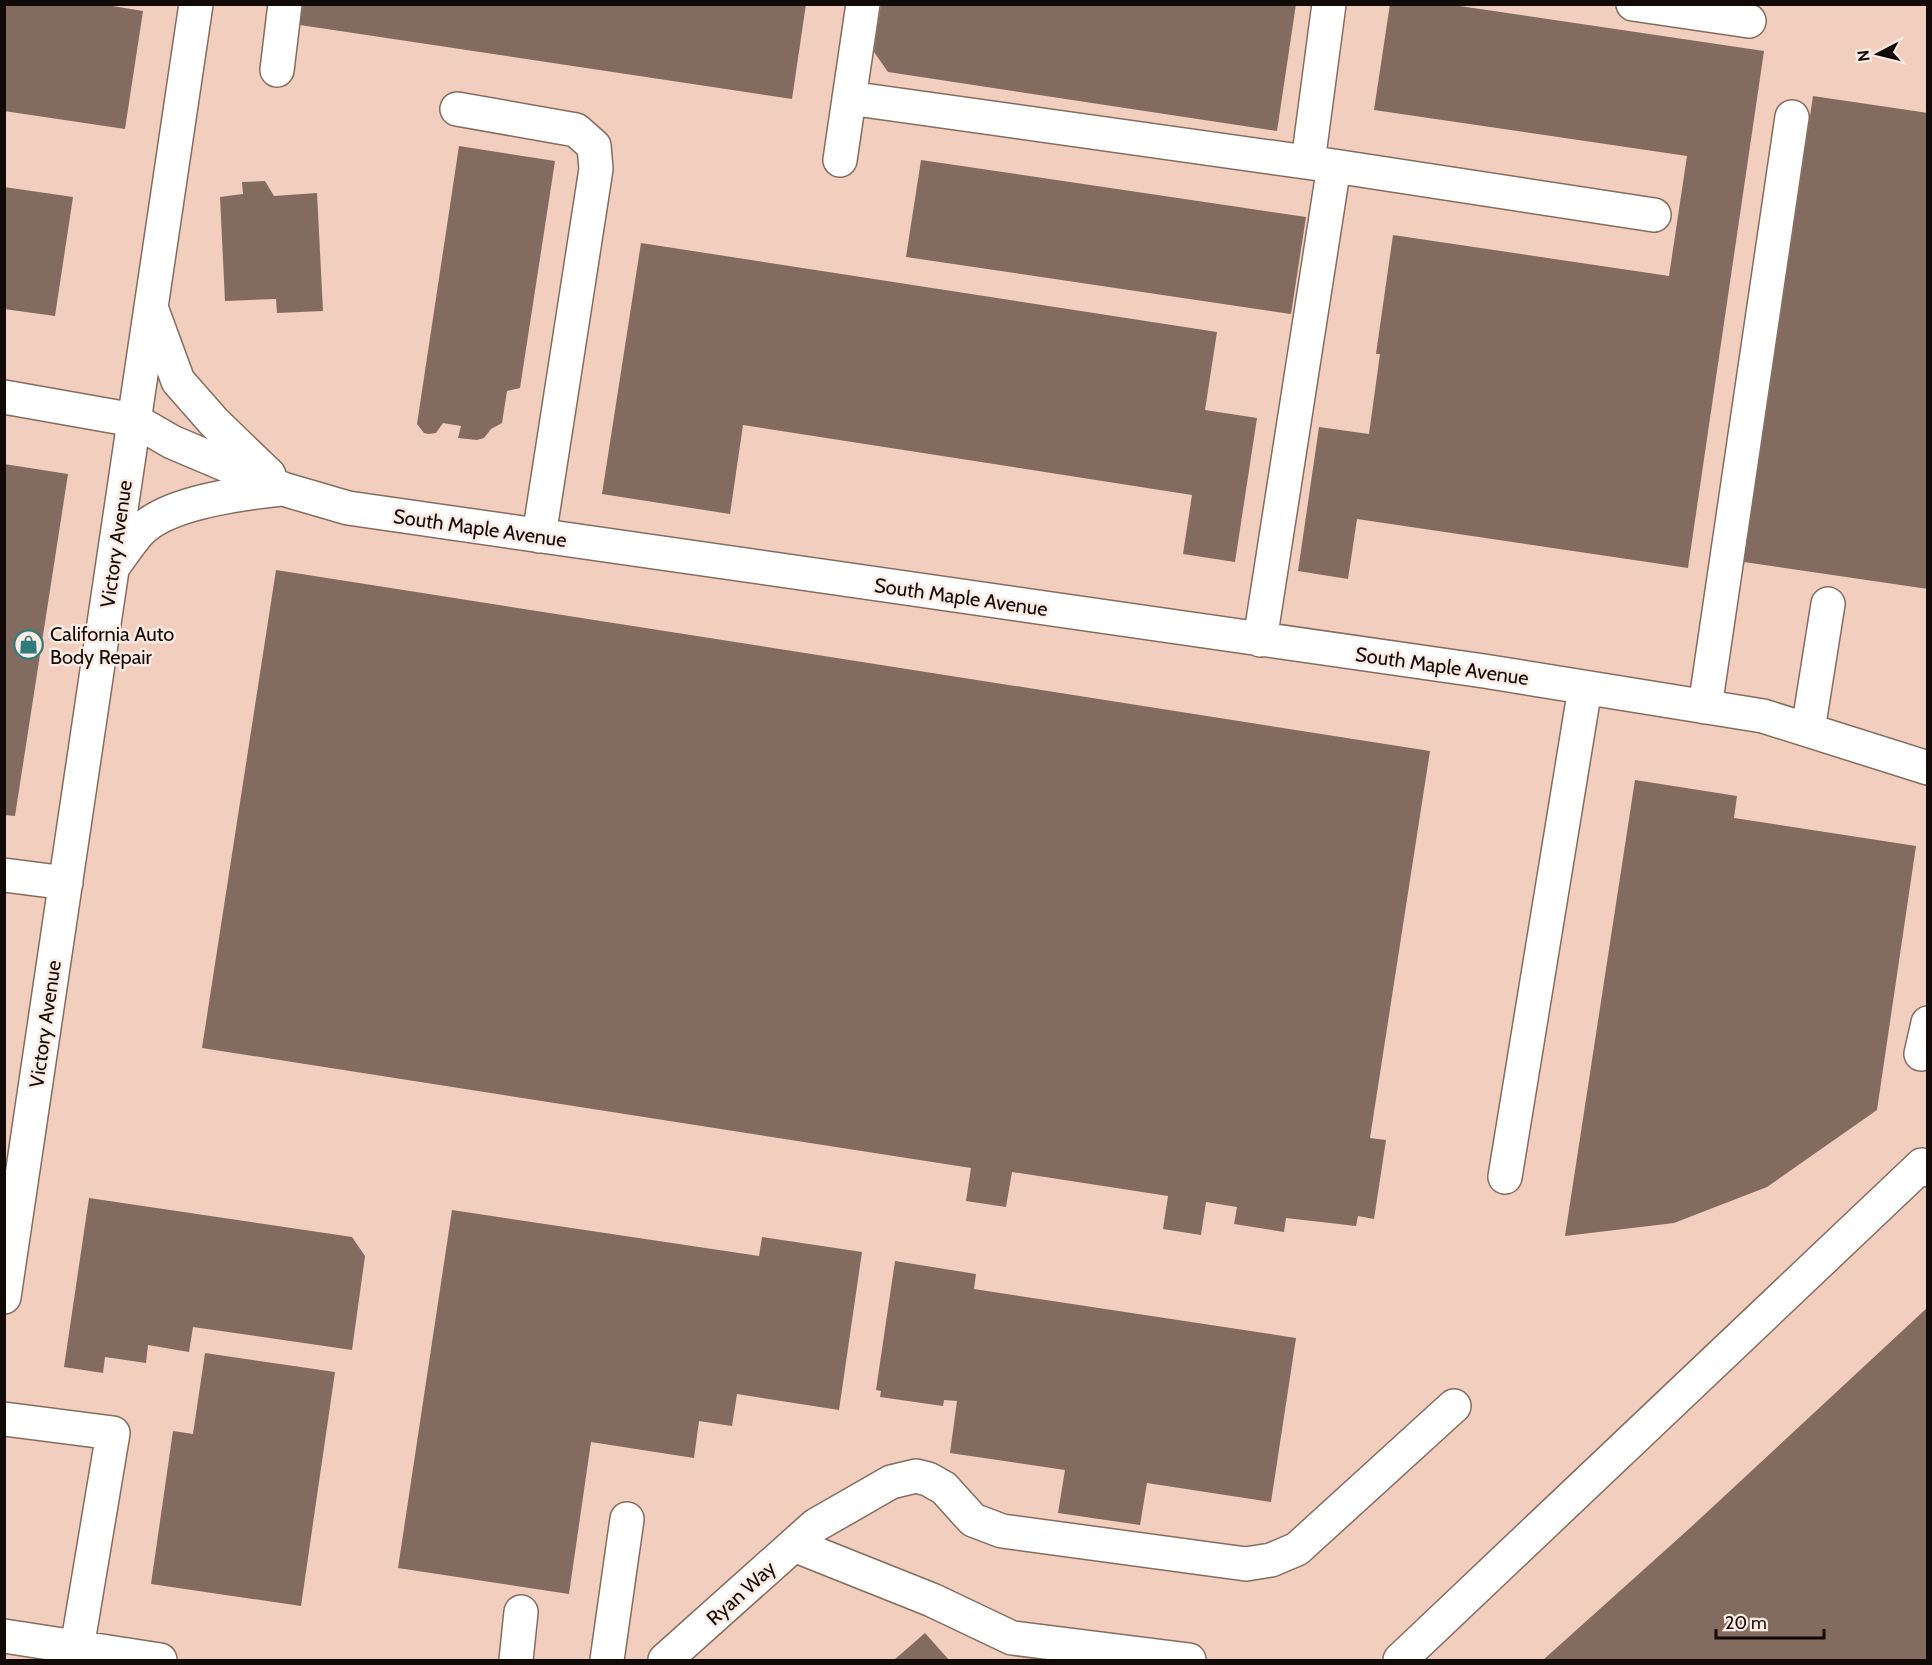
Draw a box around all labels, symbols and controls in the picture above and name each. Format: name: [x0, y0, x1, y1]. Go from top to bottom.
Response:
north arrow: [1848, 24, 1908, 84]
text: N: [1853, 49, 1874, 63]
street label: Victory Avenue: [95, 479, 137, 609]
street label: South Maple Avenue: [392, 504, 568, 552]
street label: South Maple Avenue: [873, 573, 1049, 621]
place label: California Auto Body Repair: [50, 622, 174, 669]
shop icon: California Auto Body Repair: [13, 629, 45, 661]
street label: South Maple Avenue: [1354, 642, 1530, 690]
street label: Victory Avenue: [24, 959, 66, 1089]
street label: Ryan Way: [702, 1556, 780, 1630]
scale bar: [1716, 1602, 1824, 1640]
text: 20 m: [1725, 1612, 1767, 1634]

